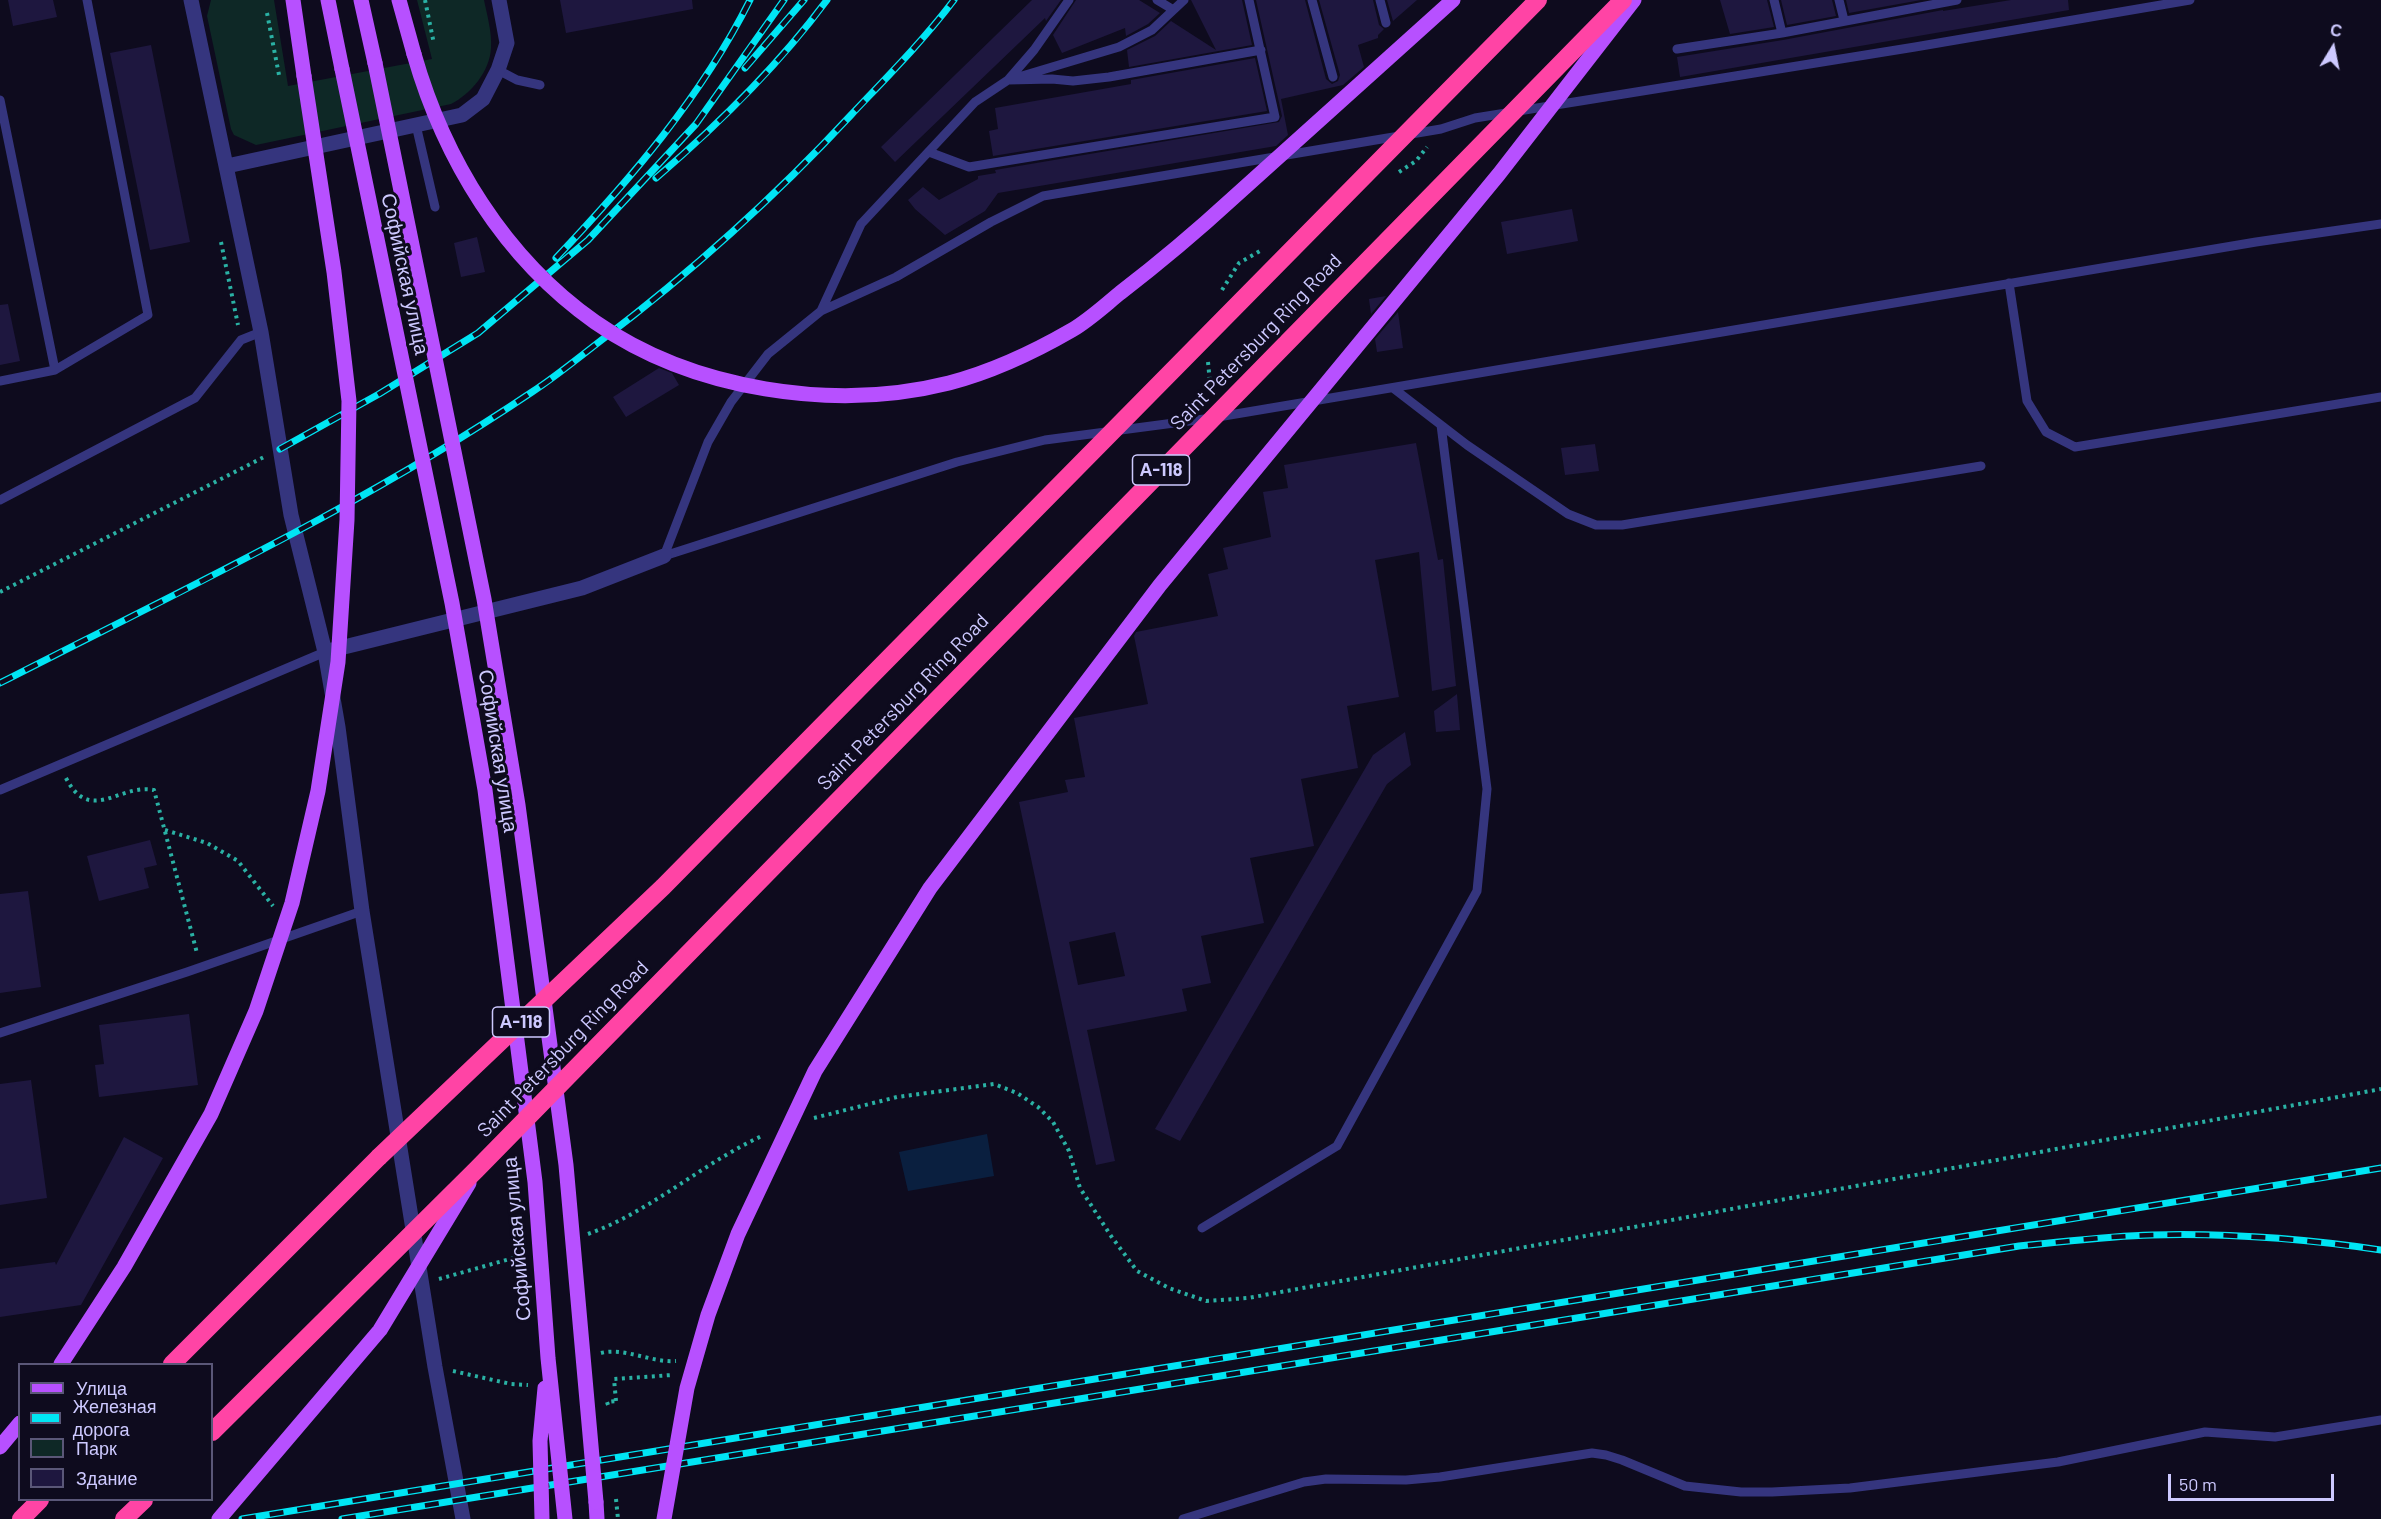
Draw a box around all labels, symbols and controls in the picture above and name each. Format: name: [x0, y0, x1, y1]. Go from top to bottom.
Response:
north arrow: [2303, 18, 2363, 78]
text: С: [2329, 19, 2344, 40]
street label: Софийская улица: [376, 191, 434, 357]
street label: Saint Petersburg Ring Road: [1165, 249, 1347, 435]
road number: А-118: [1132, 455, 1190, 485]
street label: Saint Petersburg Ring Road: [812, 609, 994, 795]
street label: Софийская улица: [473, 668, 523, 834]
street label: Saint Petersburg Ring Road: [472, 956, 654, 1142]
road number: А-118: [492, 1007, 550, 1037]
street label: Софийская улица: [498, 1156, 536, 1322]
legend: [18, 1363, 213, 1501]
text: Улица: [76, 1377, 127, 1399]
text: Железная дорога: [73, 1395, 157, 1440]
text: Парк: [76, 1437, 117, 1459]
scale bar: [2171, 1462, 2338, 1500]
text: Здание: [76, 1467, 137, 1489]
text: 50 m: [2179, 1473, 2217, 1495]

